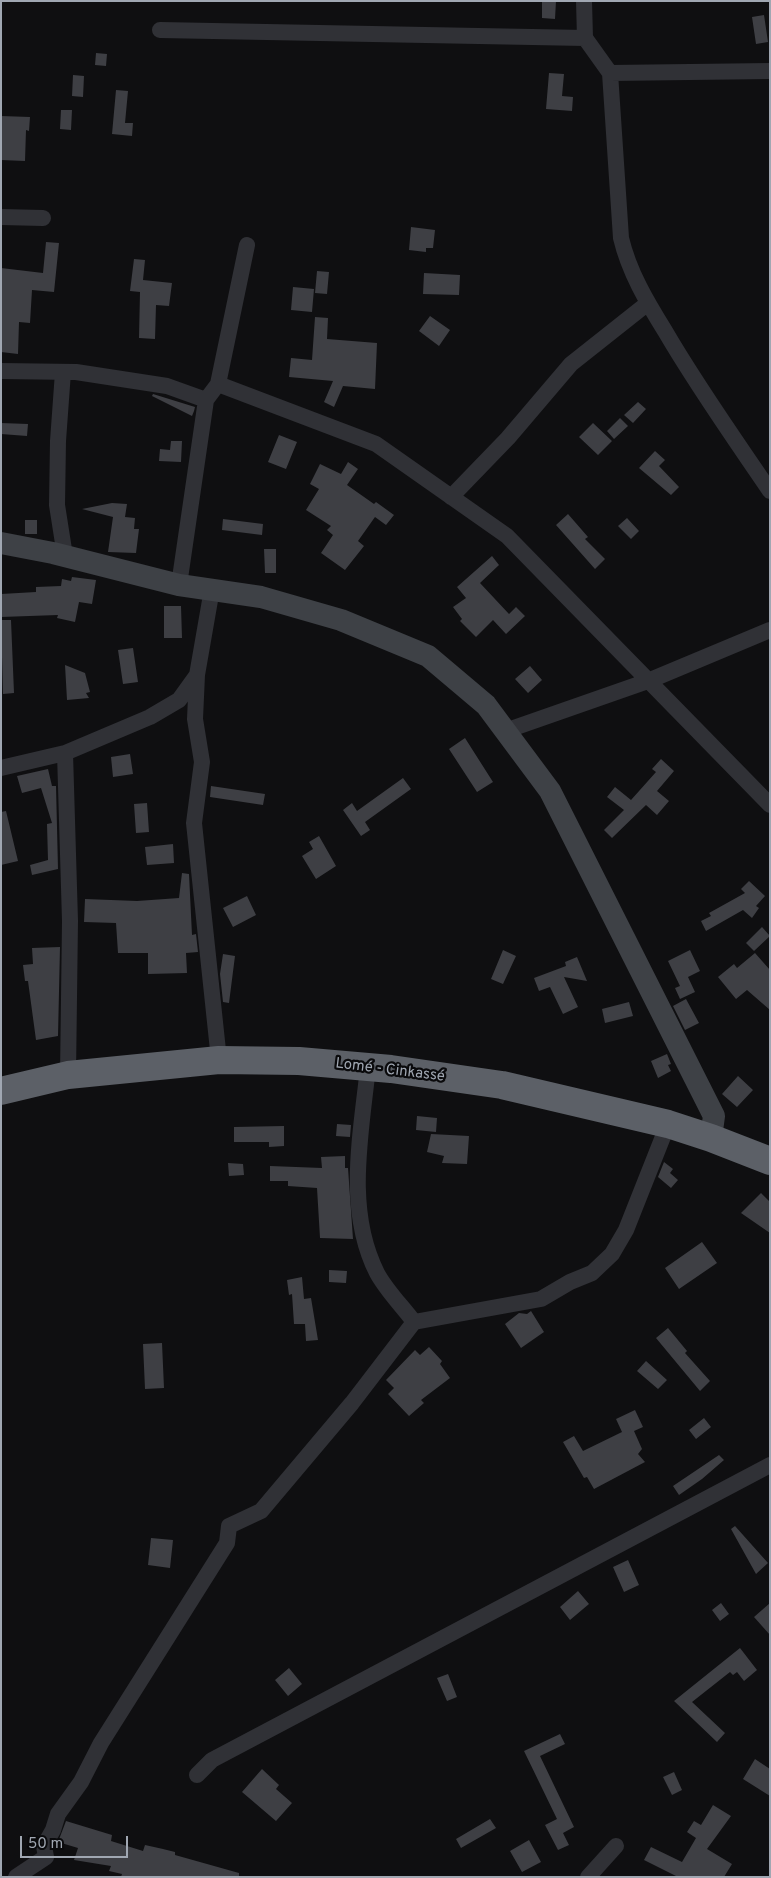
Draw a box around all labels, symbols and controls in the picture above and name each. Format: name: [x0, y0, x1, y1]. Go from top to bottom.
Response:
street label: Lomé - Cinkassé: [334, 1055, 446, 1087]
scale bar: [22, 1826, 130, 1858]
text: 50 m: [28, 1835, 63, 1854]

